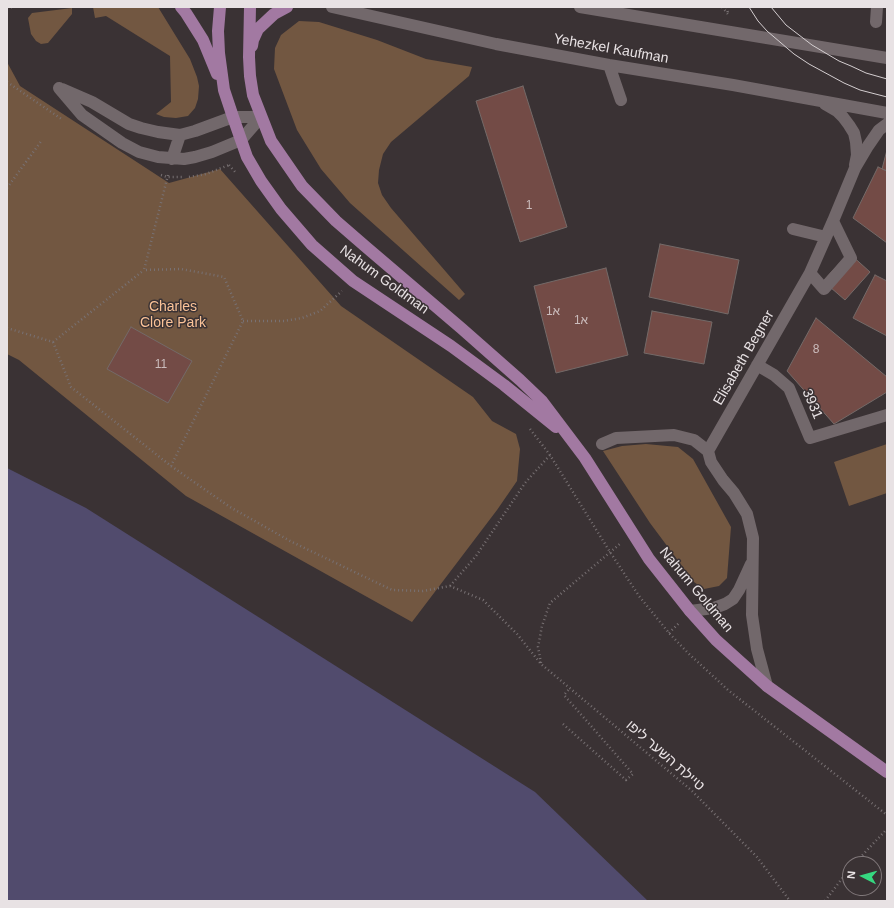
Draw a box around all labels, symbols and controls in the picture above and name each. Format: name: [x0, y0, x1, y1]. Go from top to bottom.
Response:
street label: Yehezkel Kaufman: [552, 31, 670, 67]
house number: 1: [526, 199, 532, 213]
street label: Nahum Goldman: [336, 242, 432, 318]
park label: Charles Clore Park: [140, 299, 206, 332]
house number: 1א: [546, 305, 560, 319]
street label: Elisabeth Begner: [710, 308, 778, 408]
house number: 1א: [574, 314, 588, 328]
house number: 8: [813, 343, 819, 357]
house number: 11: [155, 358, 167, 372]
street label: 3931: [798, 386, 826, 422]
street label: Nahum Goldman: [656, 544, 736, 636]
street label: טיילת השער ליפו: [622, 717, 708, 795]
north arrow: [842, 856, 882, 896]
text: N: [845, 870, 857, 879]

